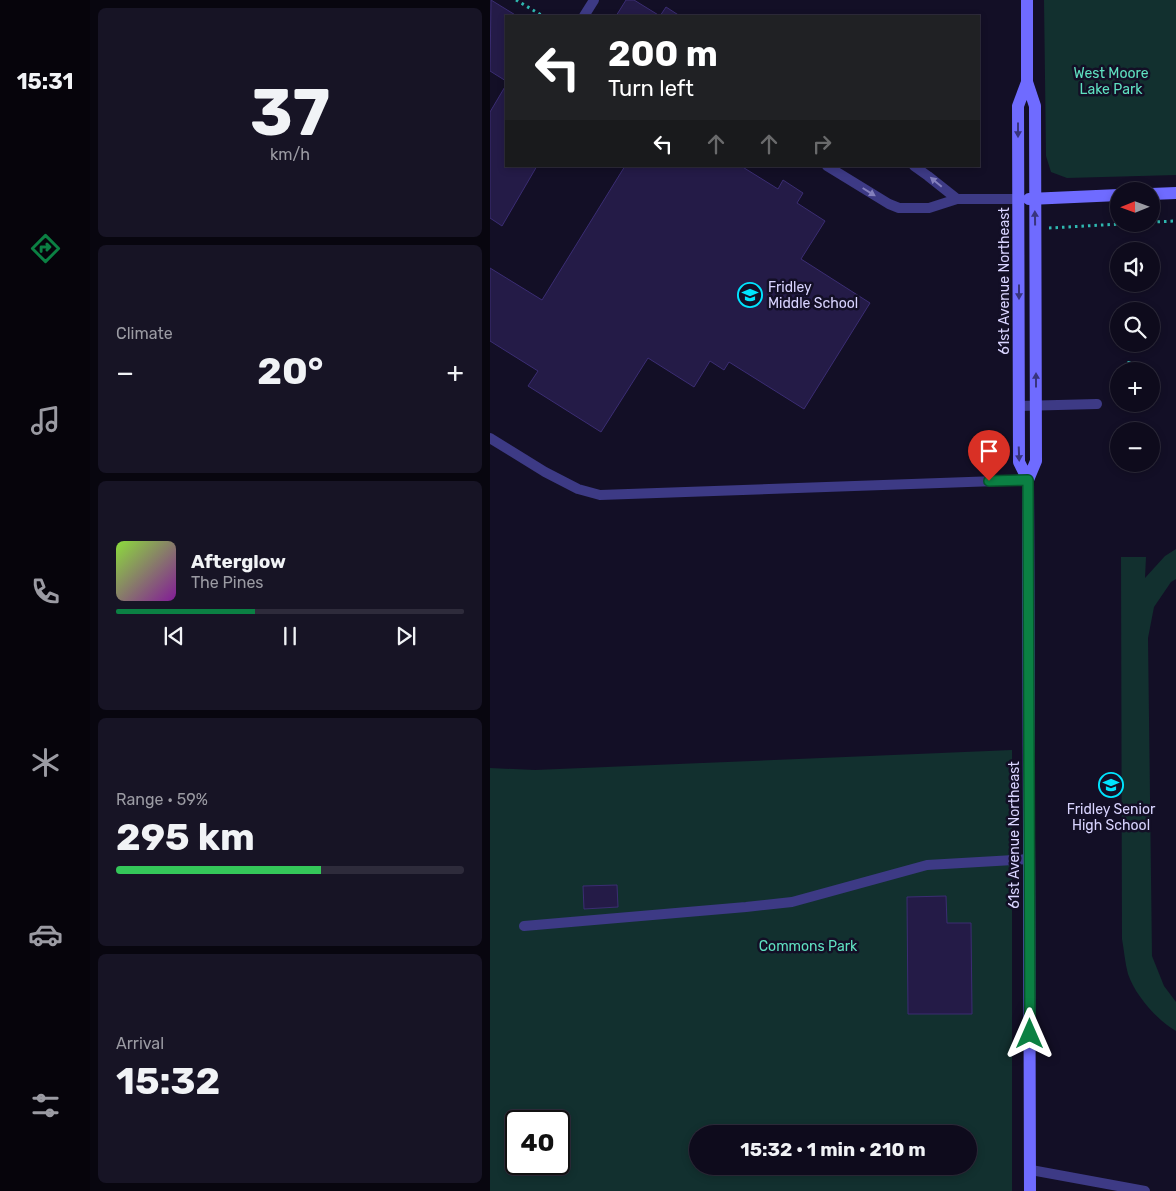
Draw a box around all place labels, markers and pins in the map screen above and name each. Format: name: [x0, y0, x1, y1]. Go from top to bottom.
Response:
place label: Fridley Middle School: [768, 279, 858, 312]
school or university icon: Fridley Middle School: [737, 282, 763, 308]
pin: [968, 430, 1010, 481]
school or university icon: Fridley Senior High School: [1098, 772, 1124, 798]
place label: Fridley Senior High School: [1067, 801, 1156, 834]

